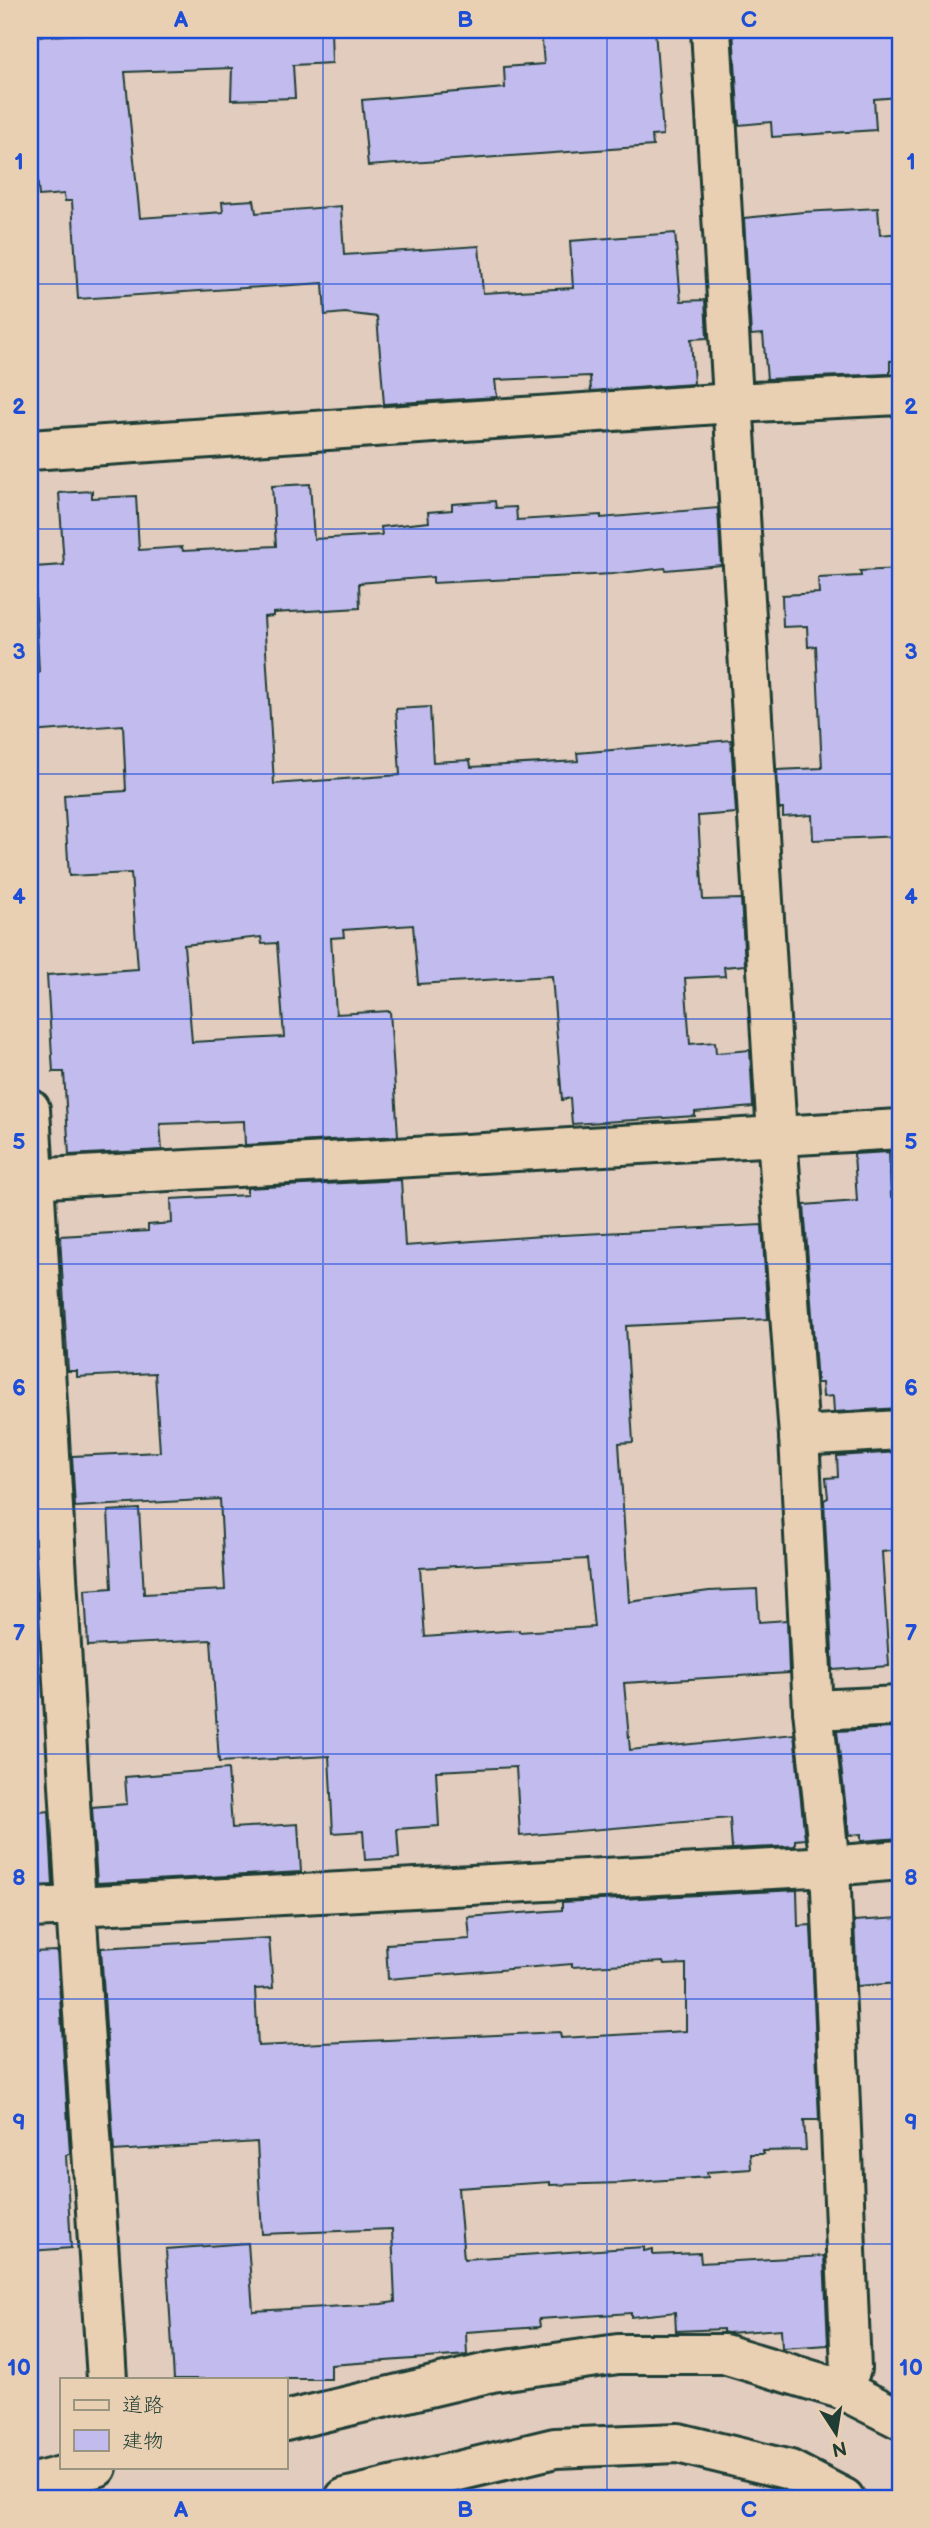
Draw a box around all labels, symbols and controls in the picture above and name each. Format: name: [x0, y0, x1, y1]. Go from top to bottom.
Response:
text: A: [173, 6, 189, 34]
text: B: [457, 6, 473, 34]
text: C: [741, 6, 757, 34]
text: 1: [14, 148, 24, 176]
text: 1: [906, 148, 916, 176]
text: 2: [12, 393, 26, 421]
text: 2: [904, 393, 918, 421]
text: 3: [12, 638, 26, 666]
text: 3: [904, 638, 918, 666]
text: 4: [12, 883, 26, 911]
text: 4: [904, 883, 918, 911]
text: 5: [12, 1128, 26, 1156]
text: 5: [904, 1128, 918, 1156]
text: 6: [12, 1374, 26, 1402]
text: 6: [904, 1374, 918, 1402]
text: 7: [13, 1619, 26, 1647]
text: 7: [905, 1619, 918, 1647]
text: 8: [12, 1864, 26, 1892]
text: 8: [904, 1864, 918, 1892]
text: 9: [12, 2109, 26, 2137]
text: 9: [904, 2109, 918, 2137]
text: 10: [7, 2354, 31, 2382]
text: 10: [899, 2354, 923, 2382]
legend: [60, 2378, 287, 2468]
text: 道路: [122, 2393, 164, 2418]
north arrow: [800, 2398, 870, 2468]
text: 建物: [122, 2429, 164, 2454]
text: N: [830, 2435, 849, 2461]
text: A: [173, 2496, 189, 2524]
text: B: [457, 2496, 473, 2524]
text: C: [741, 2496, 757, 2524]

